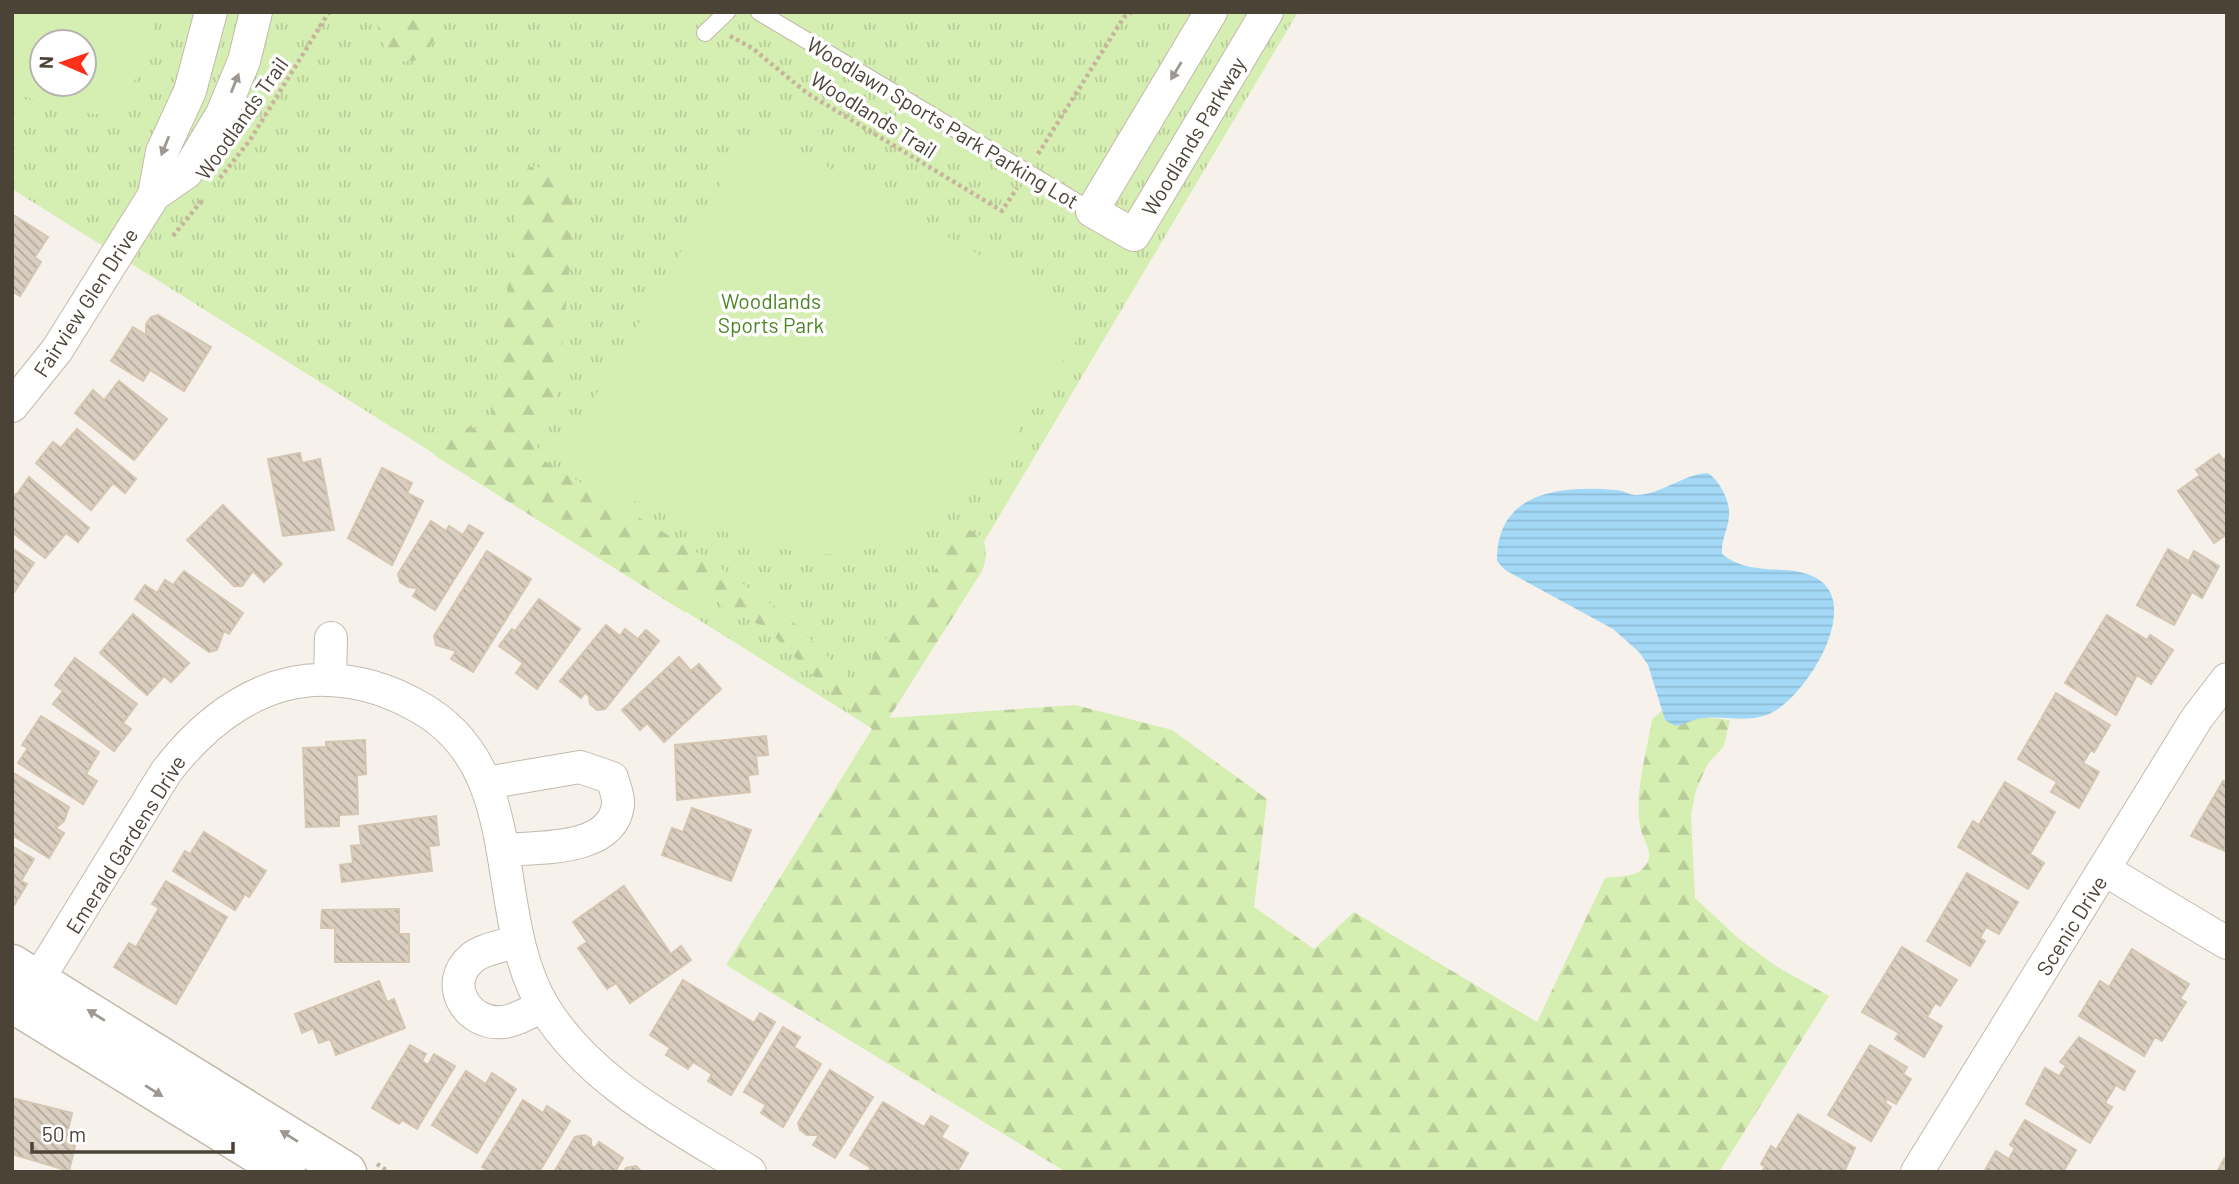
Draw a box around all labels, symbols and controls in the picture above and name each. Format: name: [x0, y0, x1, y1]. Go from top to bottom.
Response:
north arrow: [28, 28, 98, 98]
street label: Woodlawn Sports Park Parking Lot: [803, 31, 1083, 213]
street label: Woodlands Trail: [190, 52, 292, 184]
street label: Woodlands Parkway: [1136, 52, 1250, 220]
text: N: [34, 56, 57, 69]
one-way arrow: [1169, 61, 1182, 80]
street label: Woodlands Trail: [806, 65, 942, 163]
one-way arrow: [229, 72, 240, 93]
one-way arrow: [160, 135, 171, 156]
street label: Fairview Glen Drive: [28, 223, 142, 381]
park label: Woodlands Sports Park: [718, 288, 824, 337]
street label: Emerald Gardens Drive: [60, 750, 190, 938]
street label: Scenic Drive: [2030, 871, 2112, 979]
one-way arrow: [86, 1009, 105, 1022]
one-way arrow: [144, 1084, 163, 1097]
scale bar: [32, 1110, 233, 1154]
text: 50 m: [42, 1121, 86, 1146]
one-way arrow: [279, 1129, 298, 1142]

